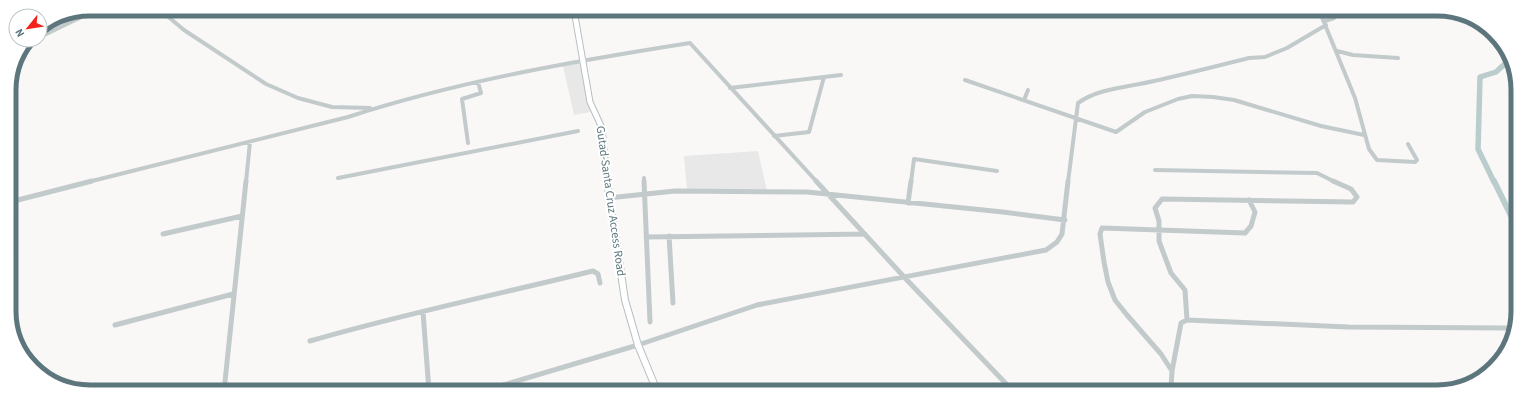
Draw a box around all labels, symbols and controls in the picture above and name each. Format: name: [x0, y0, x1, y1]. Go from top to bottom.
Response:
north arrow: [8, 8, 48, 48]
text: N: [11, 26, 28, 40]
street label: Gutad-Santa Cruz Access Road: [592, 125, 629, 277]

